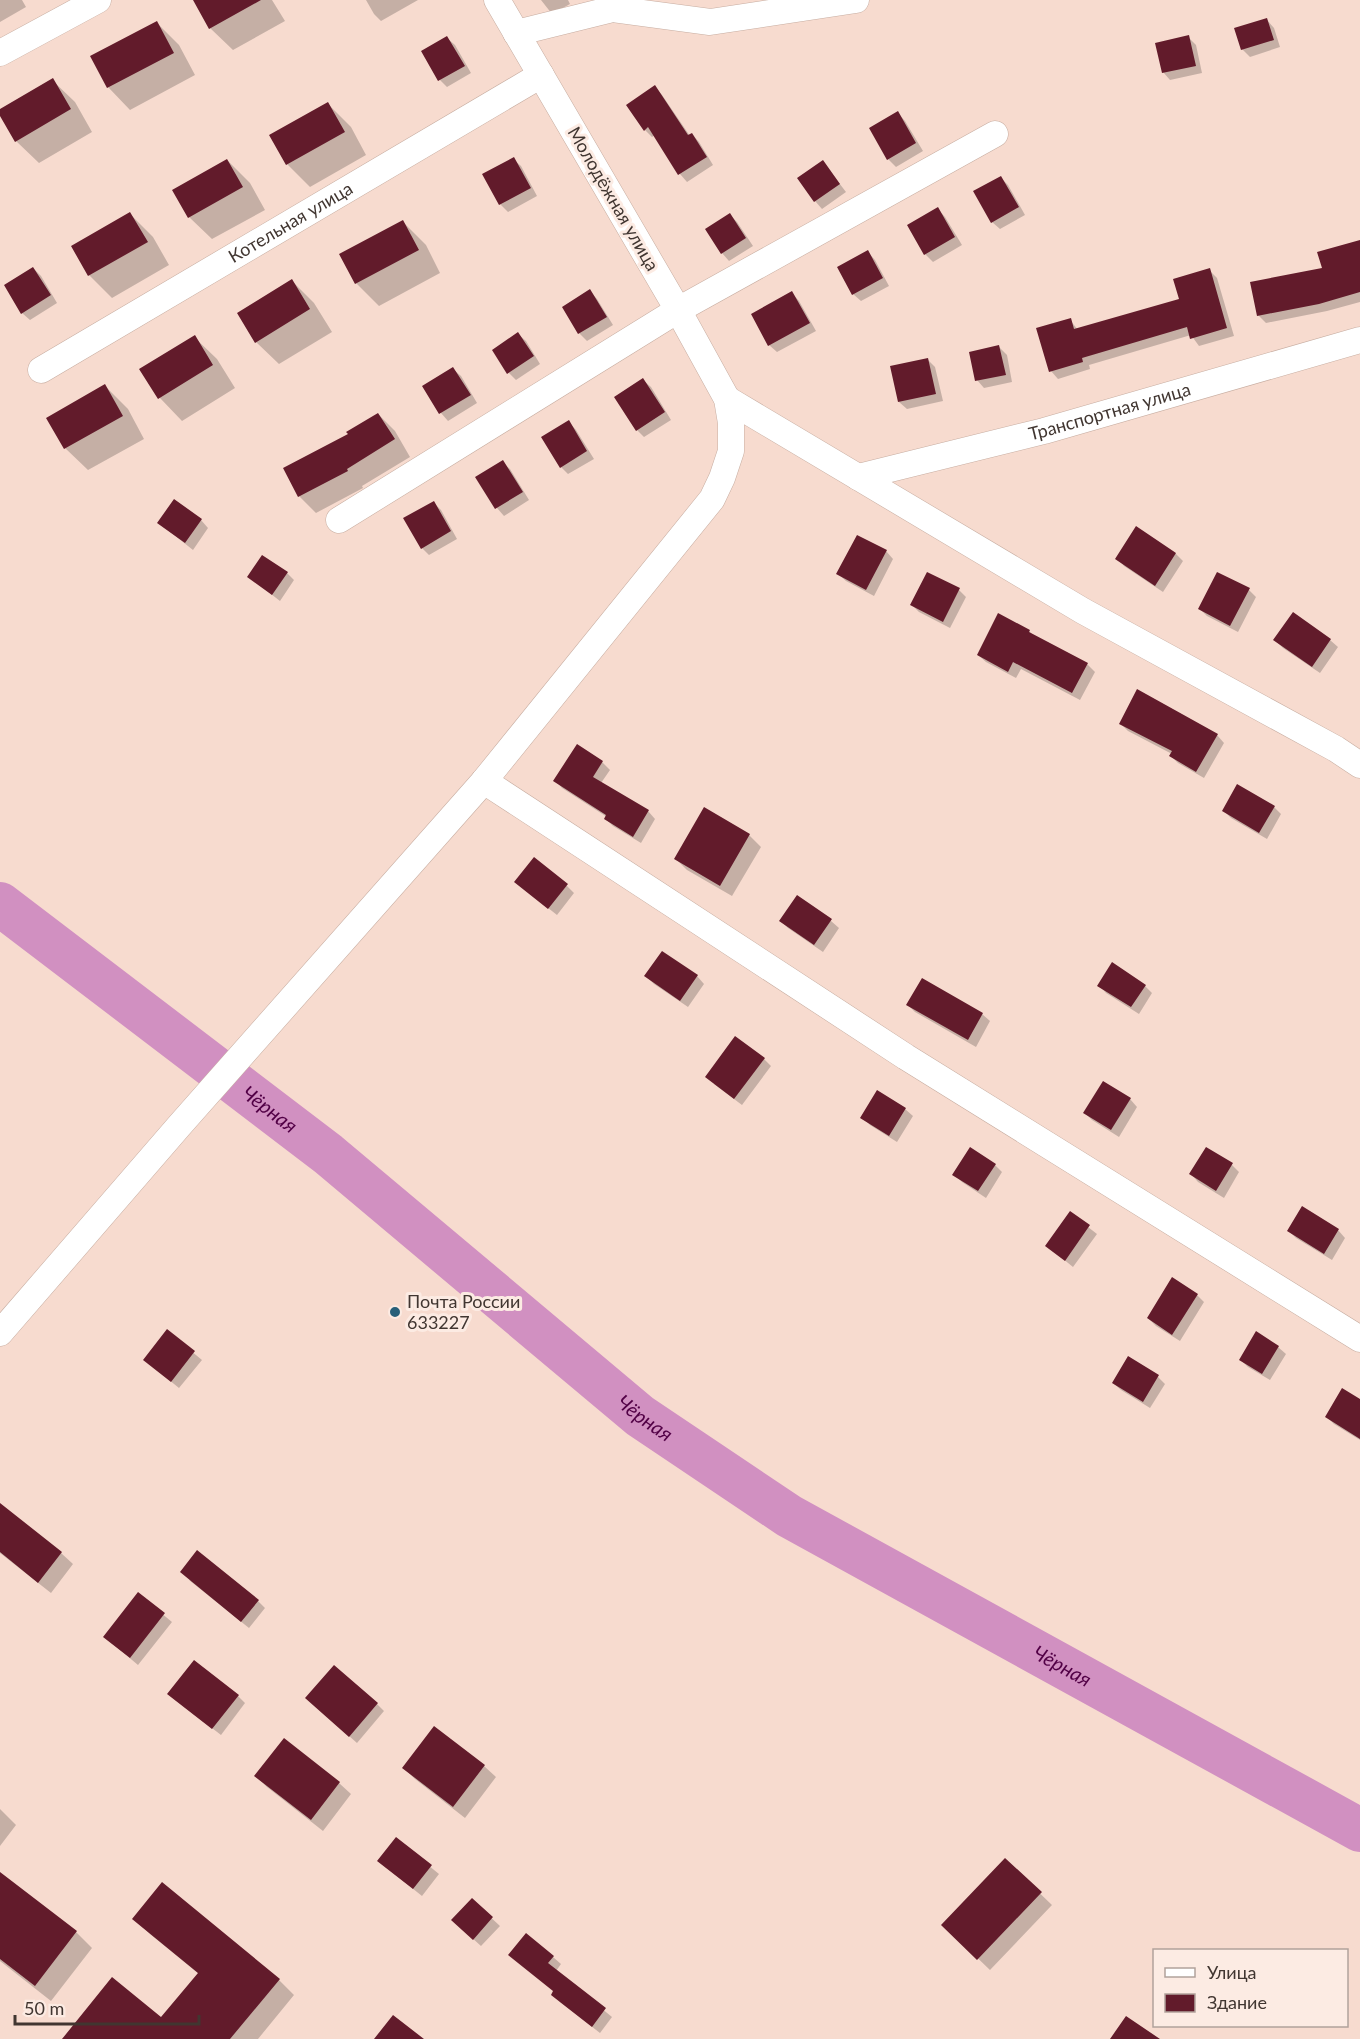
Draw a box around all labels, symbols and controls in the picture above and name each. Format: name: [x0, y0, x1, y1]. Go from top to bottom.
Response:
street label: Молодёжная улица: [564, 122, 664, 275]
street label: Котельная улица: [224, 177, 356, 267]
street label: Транспортная улица: [1026, 377, 1193, 444]
water label: Чёрная: [238, 1080, 303, 1137]
place label: Почта России 633227: [407, 1290, 520, 1333]
marker: Почта России 633227: [388, 1305, 402, 1319]
water label: Чёрная: [613, 1389, 678, 1446]
water label: Чёрная: [1029, 1640, 1096, 1691]
legend: [1153, 1949, 1348, 2027]
text: Улица: [1207, 1961, 1257, 1983]
scale bar: [15, 1988, 200, 2026]
text: Здание: [1207, 1991, 1267, 2013]
text: 50 m: [24, 1997, 64, 2019]

